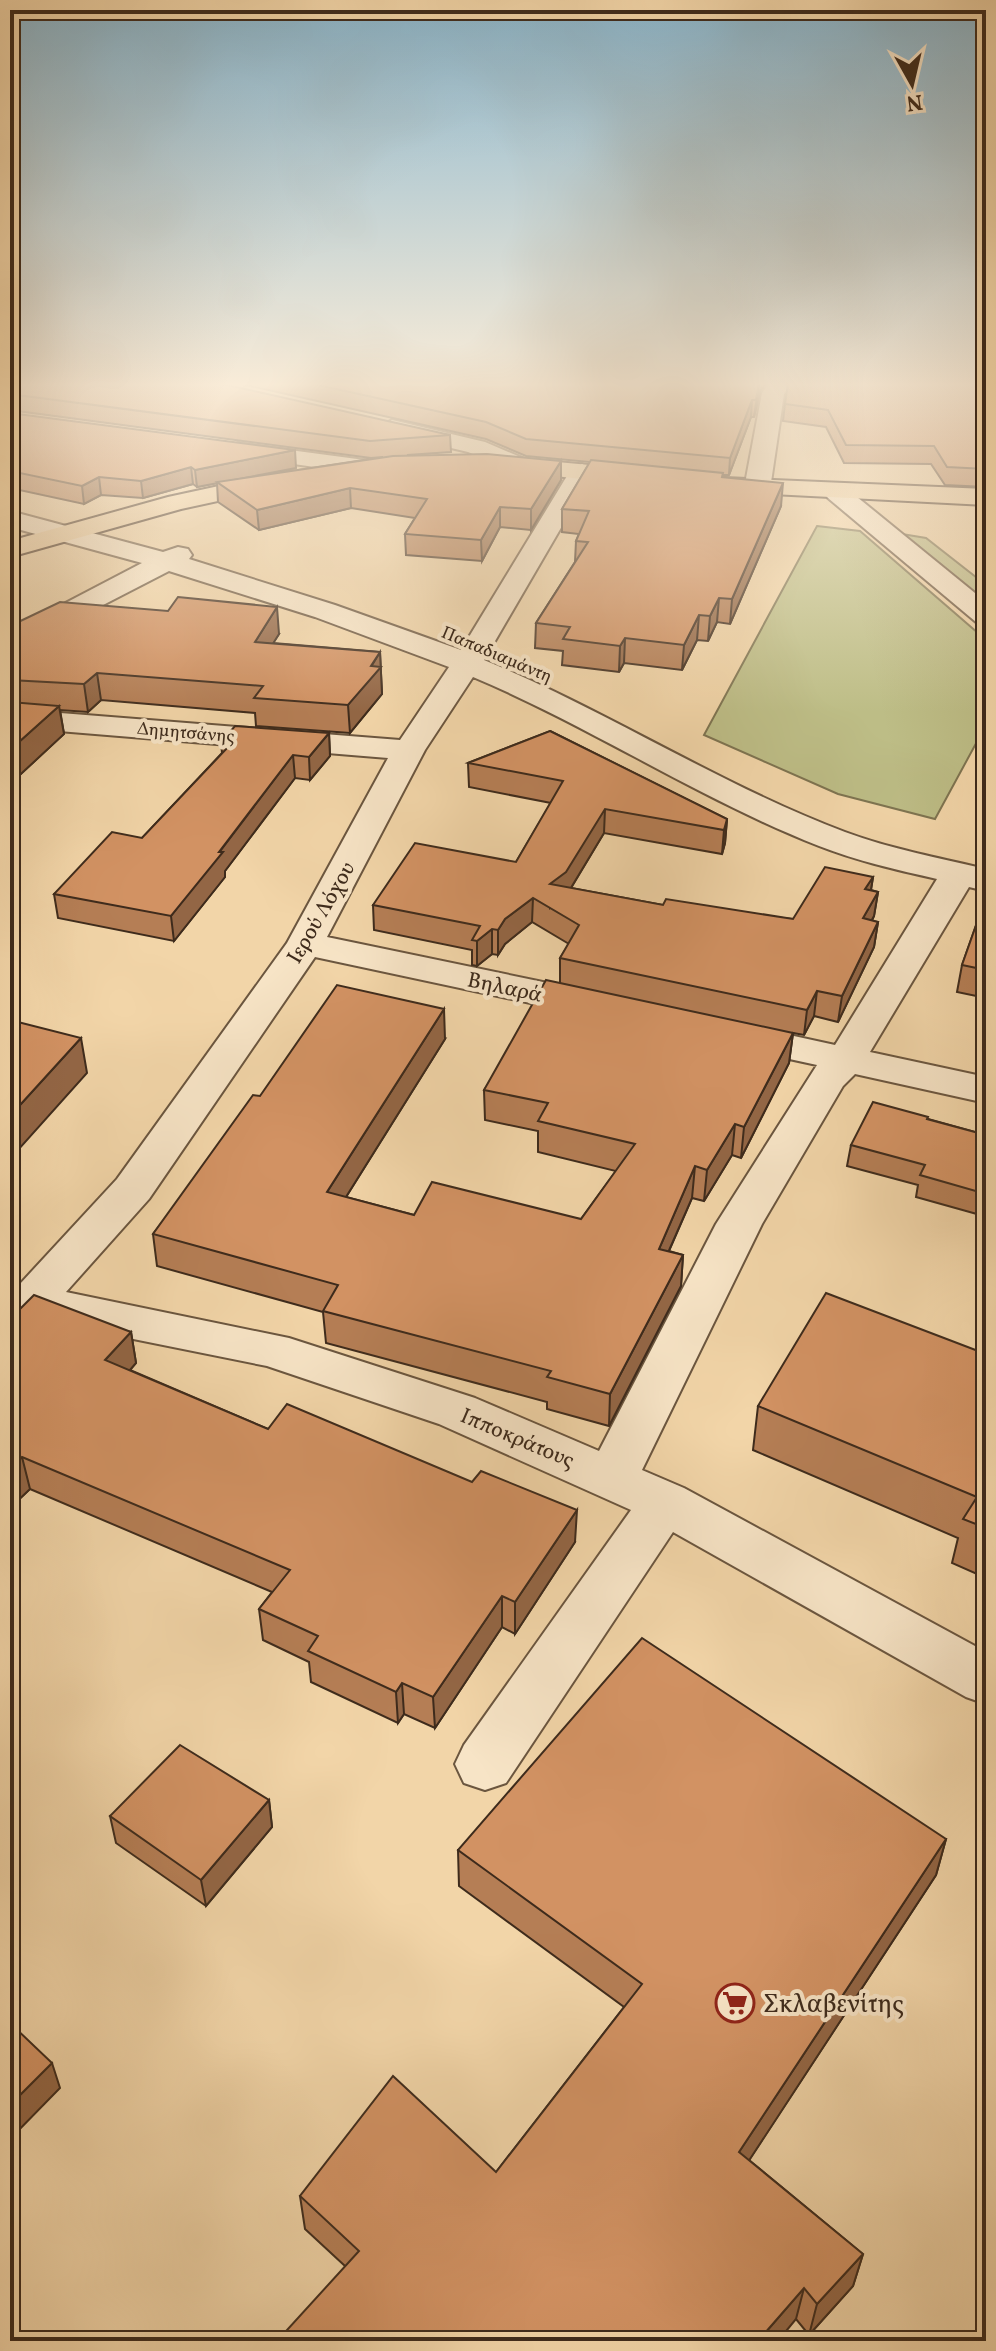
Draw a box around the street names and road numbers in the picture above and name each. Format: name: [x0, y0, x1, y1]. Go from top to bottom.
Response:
street label: Παπαδιαμάντη: [437, 621, 556, 690]
street label: Δημητσάνης: [136, 717, 236, 750]
street label: Ιερού Λόχου: [280, 856, 364, 970]
street label: Βηλαρά: [464, 965, 545, 1012]
street label: Ιπποκράτους: [455, 1401, 579, 1477]

